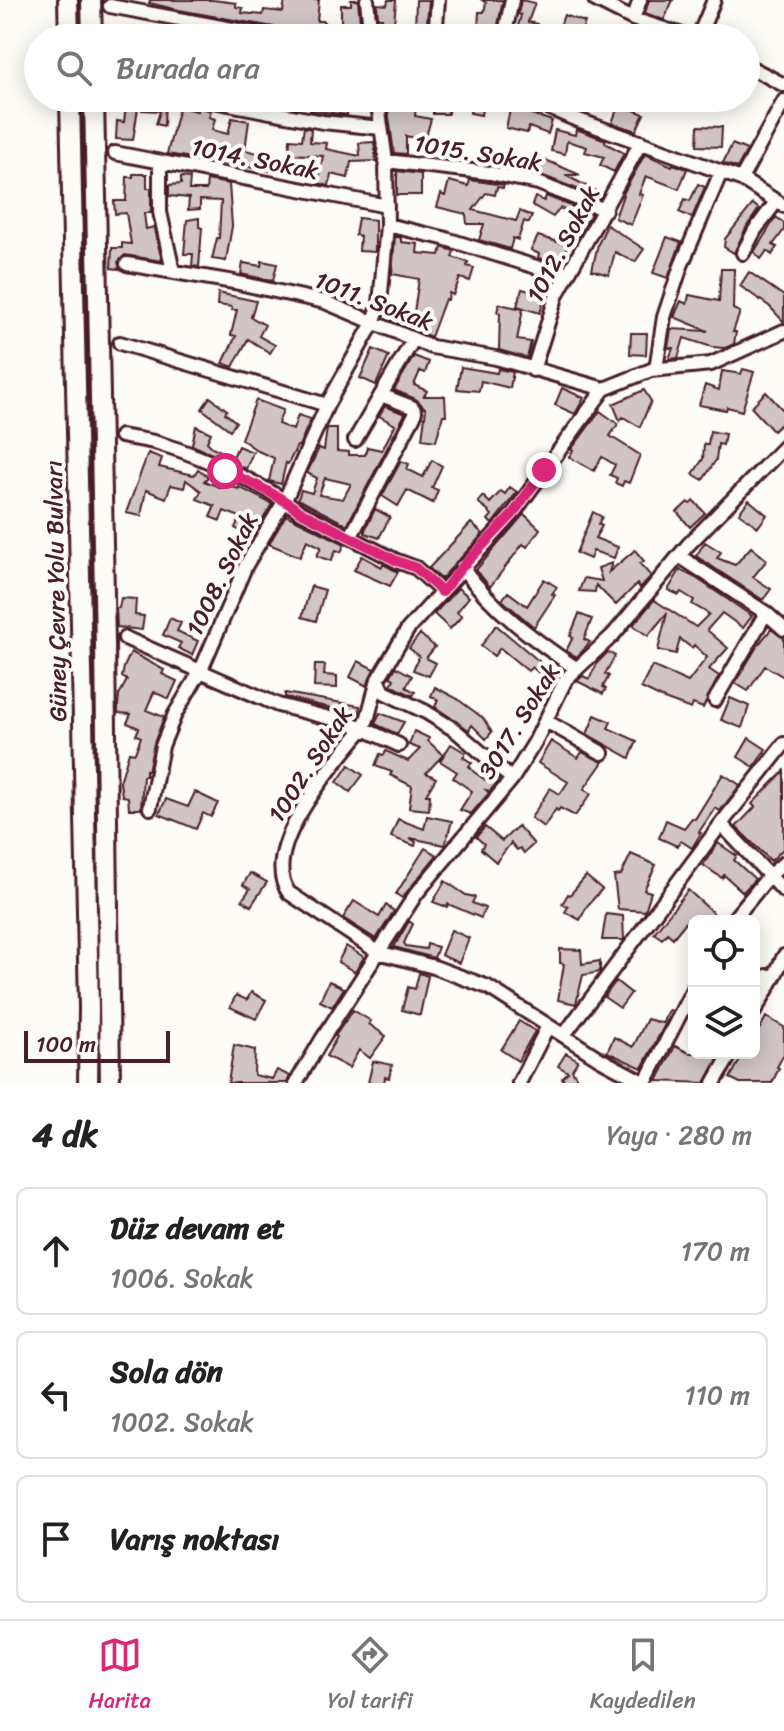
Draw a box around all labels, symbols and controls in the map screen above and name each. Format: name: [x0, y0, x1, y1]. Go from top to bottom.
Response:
search box: [24, 24, 760, 112]
text: Burada ara: [116, 41, 259, 95]
icon: search: [52, 46, 96, 90]
street label: 1015. Sokak: [411, 122, 545, 184]
street label: 1014. Sokak: [188, 126, 323, 192]
street label: 1012. Sokak: [514, 177, 612, 310]
street label: 1011. Sokak: [308, 259, 440, 343]
route end: [526, 452, 562, 488]
route start: [207, 453, 243, 489]
street label: Güney Çevre Yolu Bulvarı: [33, 460, 79, 722]
street label: 1008. Sokak: [174, 505, 270, 643]
street label: 3017. Sokak: [467, 654, 572, 788]
street label: 1002. Sokak: [256, 697, 364, 831]
map controls: [688, 915, 760, 1059]
button: locate: [688, 915, 760, 987]
button: layers: [688, 987, 760, 1059]
text: 100 m: [36, 1025, 96, 1064]
scale bar: [24, 1027, 170, 1063]
text: 4 dk: [32, 1105, 98, 1165]
text: Yaya · 280 m: [607, 1112, 752, 1158]
text: Düz devam et: [110, 1201, 285, 1255]
text: 170 m: [681, 1228, 750, 1274]
icon: ahead: [34, 1229, 78, 1273]
text: 1006. Sokak: [110, 1255, 254, 1301]
text: Sola dön: [110, 1345, 223, 1399]
text: 110 m: [685, 1372, 750, 1418]
icon: left: [34, 1373, 78, 1417]
text: 1002. Sokak: [110, 1399, 254, 1445]
text: Varış noktası: [110, 1512, 280, 1566]
icon: arrive: [34, 1517, 78, 1561]
tab: Harita: [88, 1633, 151, 1720]
tab: Yol tarifi: [328, 1633, 413, 1720]
tab: Kaydedilen: [590, 1633, 696, 1720]

